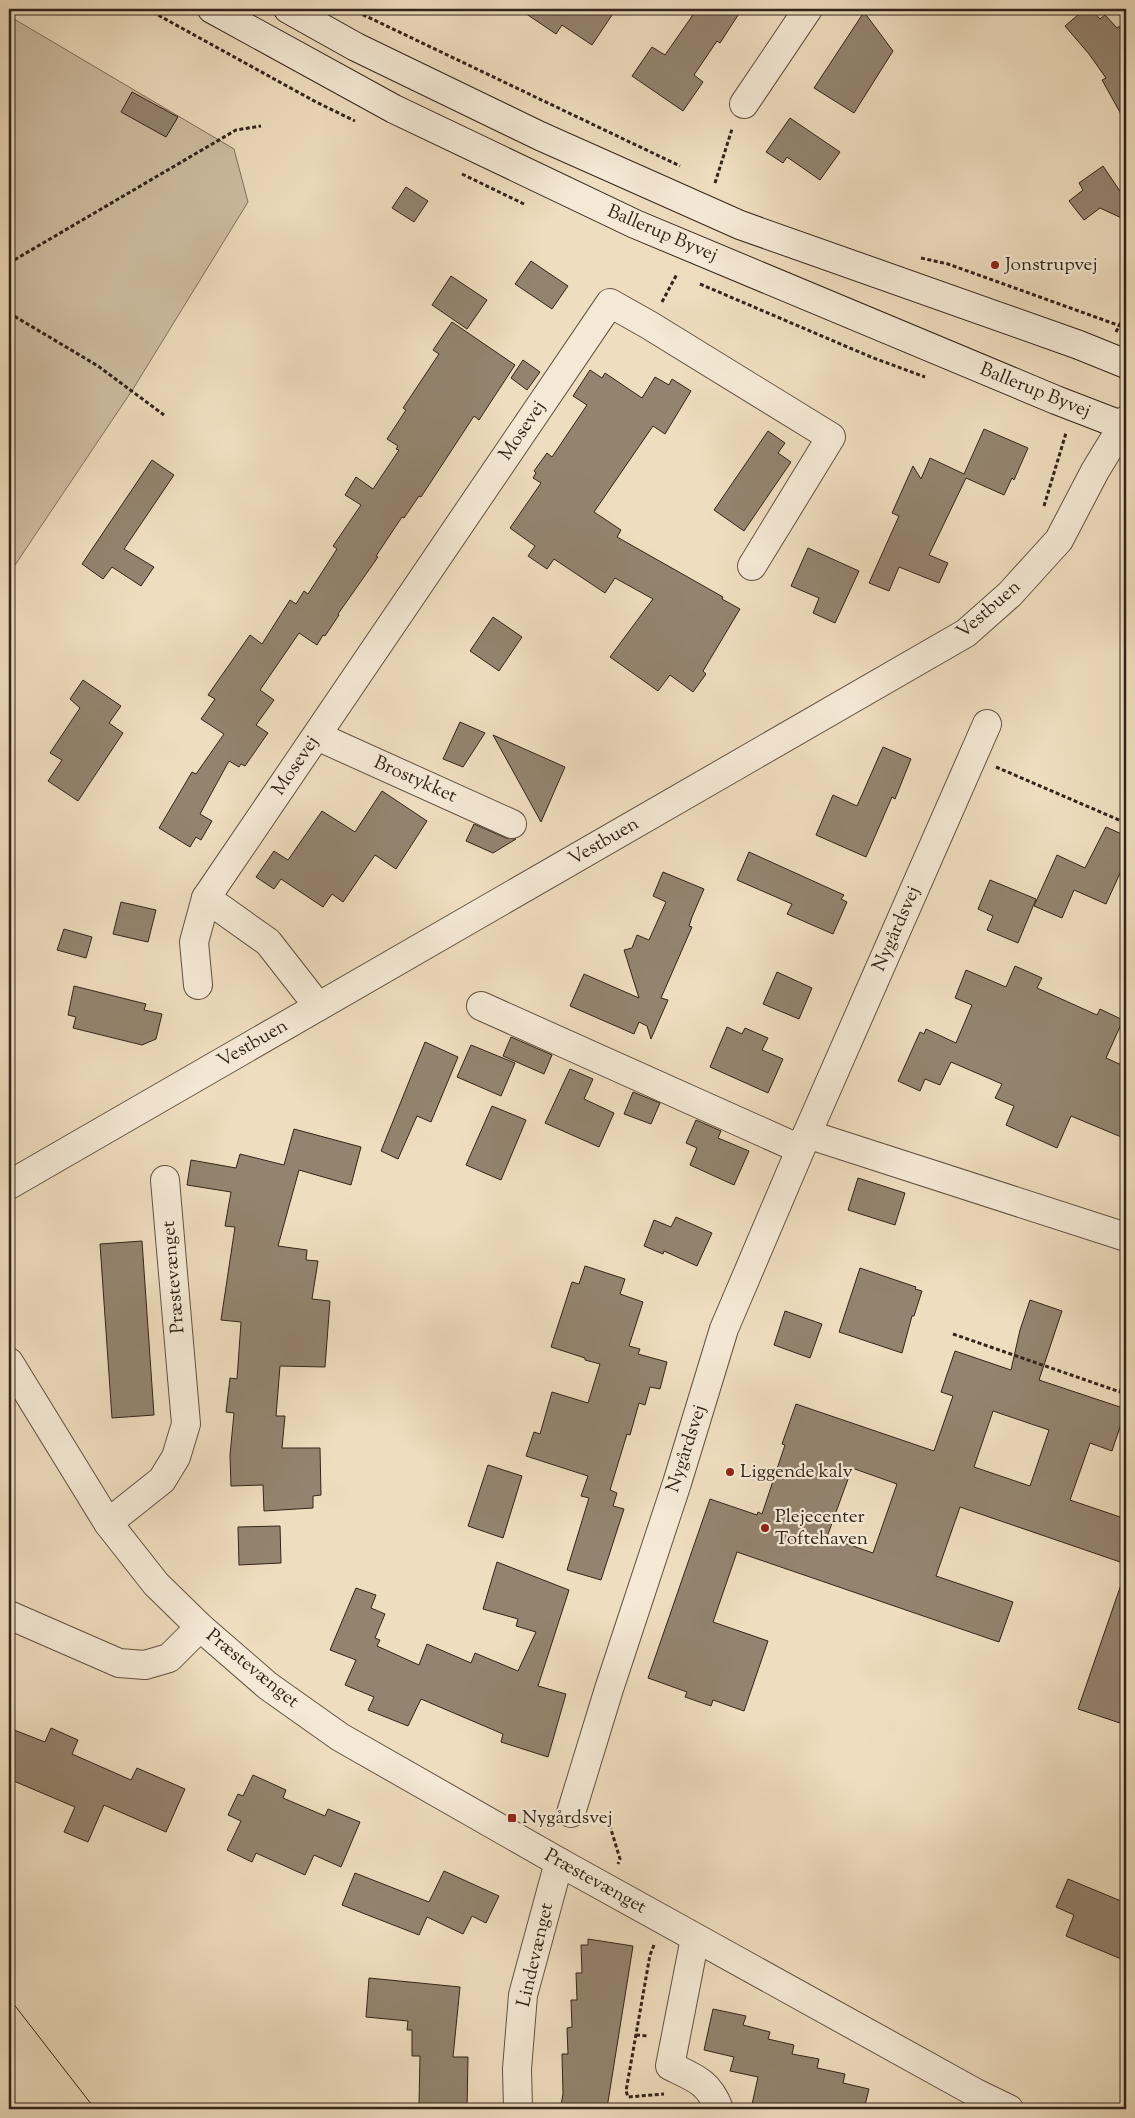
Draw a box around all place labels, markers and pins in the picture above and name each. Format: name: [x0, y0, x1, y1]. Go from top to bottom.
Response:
place label: Jonstrupvej: [1004, 252, 1098, 279]
marker: Jonstrupvej: [989, 259, 1001, 271]
place label: Liggende kalv: [740, 1459, 853, 1486]
marker: Liggende kalv: [724, 1466, 736, 1478]
place label: Plejecenter Toftehaven: [775, 1504, 868, 1553]
marker: Plejecenter Toftehaven: [759, 1522, 771, 1534]
place label: Nygårdsvej: [522, 1805, 613, 1832]
marker: Nygårdsvej: [506, 1812, 518, 1824]

